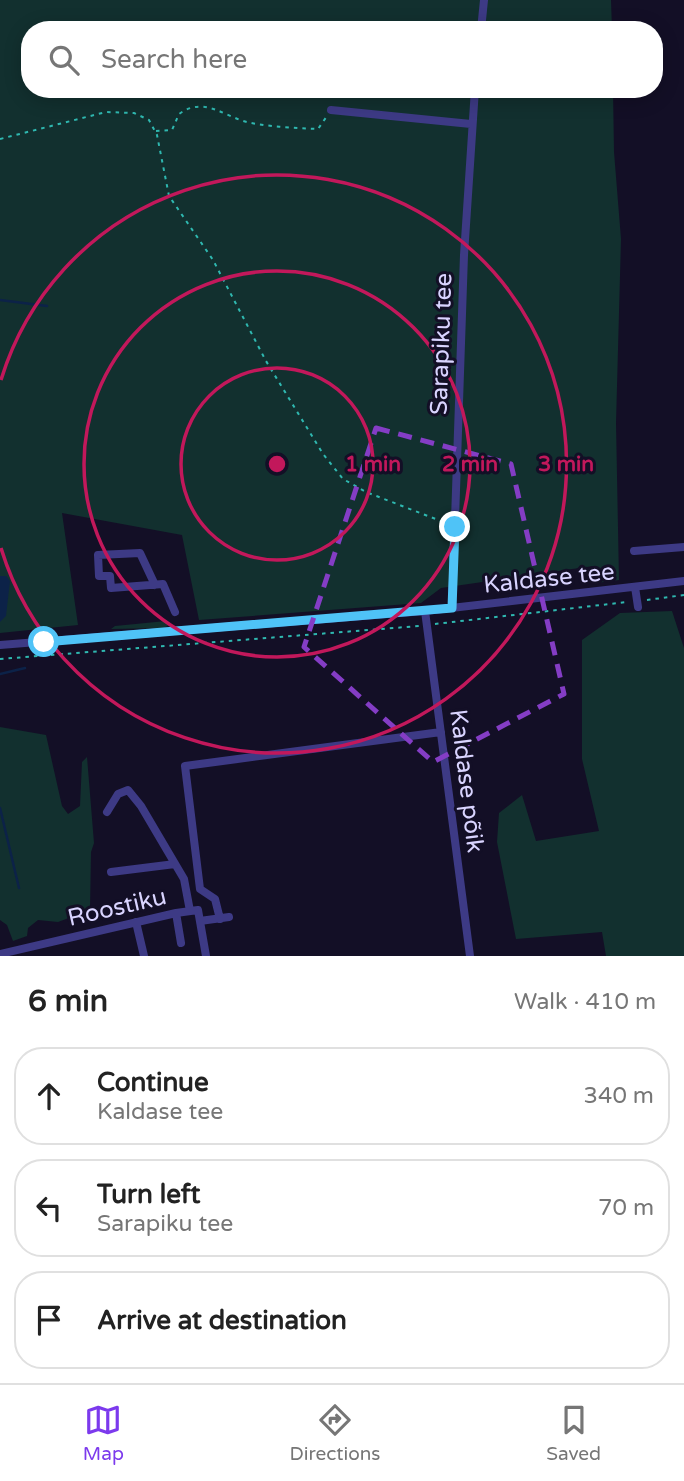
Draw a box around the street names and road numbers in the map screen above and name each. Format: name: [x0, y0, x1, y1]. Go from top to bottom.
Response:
street label: Sarapiku tee: [425, 272, 458, 416]
street label: Kaldase tee: [482, 557, 616, 600]
street label: Kaldase põik: [443, 708, 490, 854]
street label: Roostiku: [65, 882, 169, 933]

